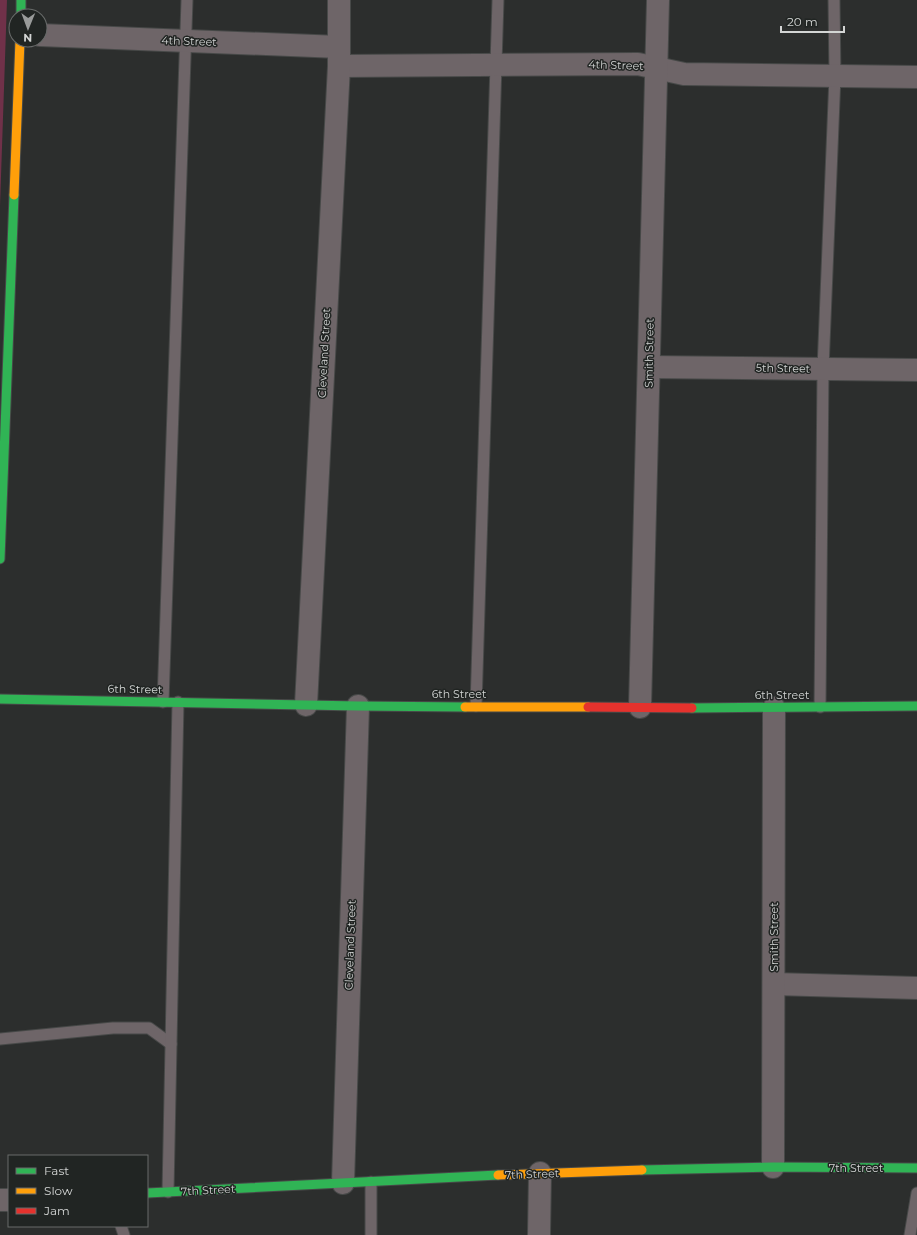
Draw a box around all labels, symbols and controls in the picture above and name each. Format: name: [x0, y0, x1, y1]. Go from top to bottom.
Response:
north arrow: [8, 8, 48, 48]
scale bar: [781, 8, 844, 34]
text: 20 m: [787, 14, 818, 29]
text: N: [23, 31, 32, 45]
street label: 4th Street: [161, 33, 217, 49]
street label: 4th Street: [588, 57, 644, 73]
street label: Cleveland Street: [315, 307, 333, 398]
street label: Smith Street: [641, 318, 657, 388]
street label: 5th Street: [756, 361, 811, 375]
street label: 6th Street: [108, 682, 163, 696]
street label: 6th Street: [432, 687, 487, 701]
street label: 6th Street: [755, 688, 810, 702]
street label: Cleveland Street: [341, 899, 359, 990]
street label: Smith Street: [767, 902, 781, 972]
legend: [8, 1155, 148, 1227]
street label: 7th Street: [829, 1161, 884, 1175]
text: Fast: [44, 1163, 69, 1178]
street label: 7th Street: [505, 1166, 560, 1182]
street label: 7th Street: [180, 1182, 236, 1198]
text: Slow: [44, 1183, 73, 1198]
text: Jam: [43, 1203, 70, 1218]

